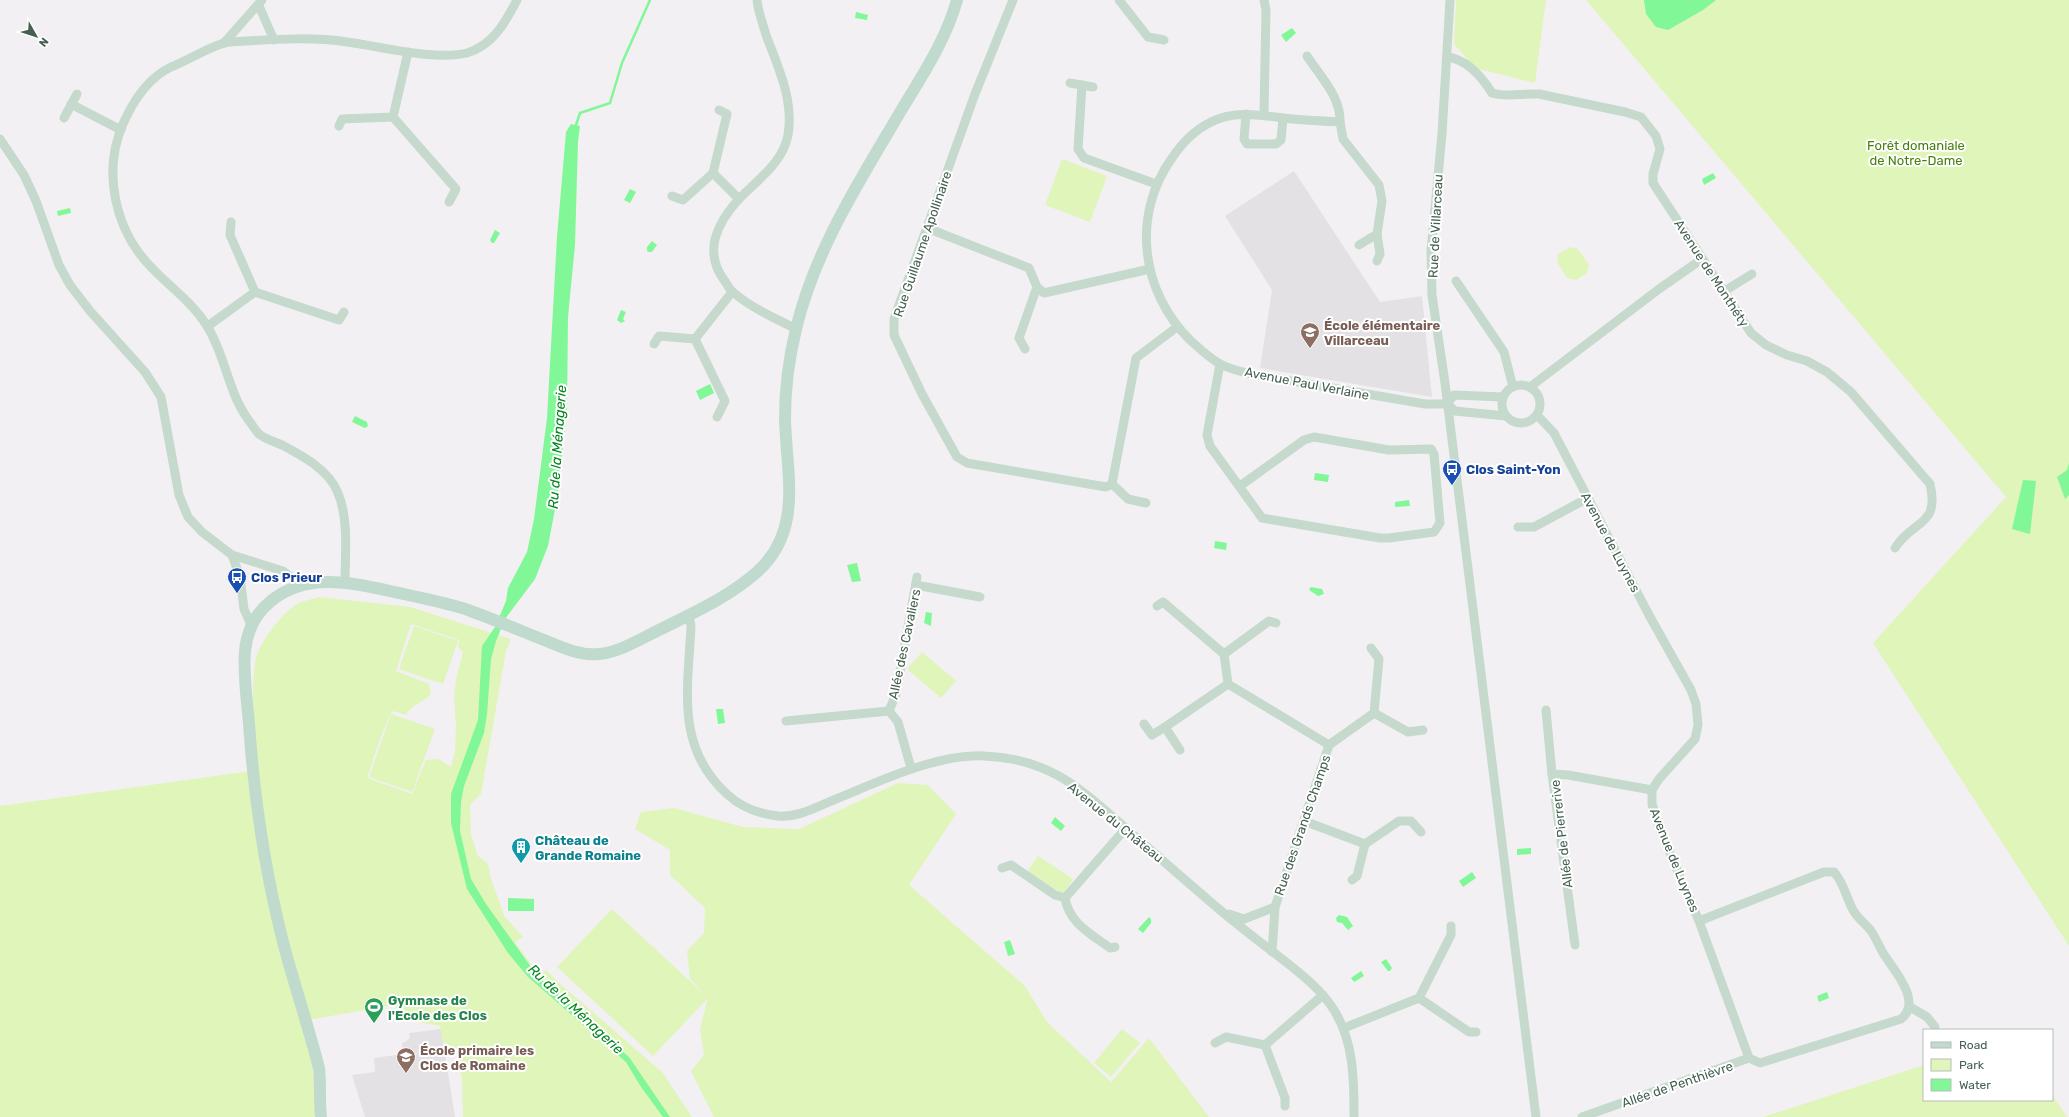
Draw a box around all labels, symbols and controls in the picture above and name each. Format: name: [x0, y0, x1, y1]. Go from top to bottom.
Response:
north arrow: [16, 16, 56, 56]
text: N: [36, 35, 51, 49]
park label: Forêt domaniale de Notre-Dame: [1867, 138, 1965, 168]
street label: Rue Guillaume Apollinaire: [890, 169, 955, 319]
street label: Rue de Villarceau: [1425, 174, 1446, 278]
street label: Avenue de Monthéty: [1671, 217, 1752, 330]
place label: École élémentaire Villarceau: [1324, 318, 1440, 348]
school or university icon: École élémentaire Villarceau: [1299, 321, 1321, 349]
street label: Avenue Paul Verlaine: [1243, 364, 1370, 403]
water label: Ru de la Ménagerie: [545, 384, 570, 510]
bus stop icon: Clos Saint-Yon: [1441, 458, 1463, 486]
place label: Clos Saint-Yon: [1466, 462, 1561, 477]
street label: Avenue de Luynes: [1578, 490, 1643, 595]
bus stop icon: Clos Prieur: [226, 566, 248, 594]
place label: Clos Prieur: [251, 570, 322, 585]
street label: Allée des Cavaliers: [885, 587, 924, 701]
street label: Rue des Grands Champs: [1271, 753, 1334, 897]
street label: Avenue du Château: [1065, 779, 1166, 866]
street label: Allée de Pierrerive: [1547, 779, 1576, 889]
street label: Avenue de Luynes: [1647, 806, 1702, 915]
place label: Château de Grande Romaine: [535, 833, 641, 863]
building icon: Château de Grande Romaine: [510, 836, 532, 864]
water label: Ru de la Ménagerie: [524, 961, 627, 1058]
place label: Gymnase de l'Ecole des Clos: [388, 993, 487, 1023]
sports icon: Gymnase de l'Ecole des Clos: [363, 996, 385, 1024]
legend: [1923, 1029, 2053, 1101]
text: Road: [1959, 1038, 1987, 1052]
place label: École primaire les Clos de Romaine: [420, 1043, 534, 1073]
school or university icon: École primaire les Clos de Romaine: [395, 1046, 417, 1074]
street label: Allée de Penthièvre: [1620, 1058, 1735, 1111]
text: Park: [1959, 1058, 1985, 1072]
text: Water: [1959, 1078, 1991, 1092]

